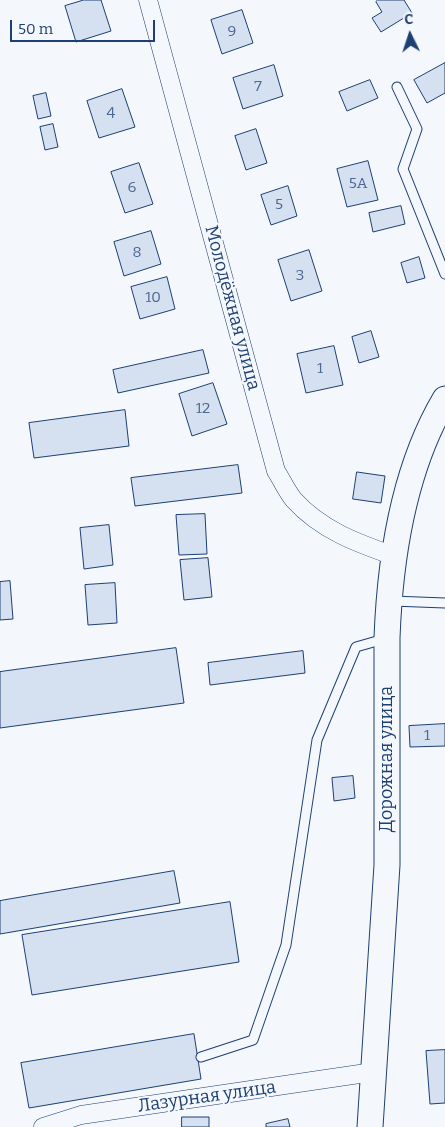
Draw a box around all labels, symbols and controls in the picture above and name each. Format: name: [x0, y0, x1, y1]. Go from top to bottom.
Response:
scale bar: [12, 10, 158, 42]
north arrow: [385, 10, 435, 60]
text: С: [404, 11, 414, 28]
text: 50 m: [18, 20, 53, 38]
house number: 9: [228, 23, 236, 41]
house number: 7: [254, 78, 262, 96]
house number: 4: [107, 105, 115, 123]
house number: 5А: [349, 175, 367, 193]
house number: 6: [128, 179, 136, 197]
house number: 5: [275, 196, 283, 214]
street label: Молодёжная улица: [200, 223, 264, 393]
house number: 8: [132, 244, 142, 262]
house number: 3: [296, 267, 304, 285]
house number: 10: [145, 289, 161, 307]
house number: 1: [317, 360, 323, 378]
house number: 12: [196, 400, 210, 418]
street label: Дорожная улица: [376, 686, 398, 832]
house number: 1: [424, 727, 430, 745]
street label: Лазурная улица: [137, 1077, 277, 1117]

